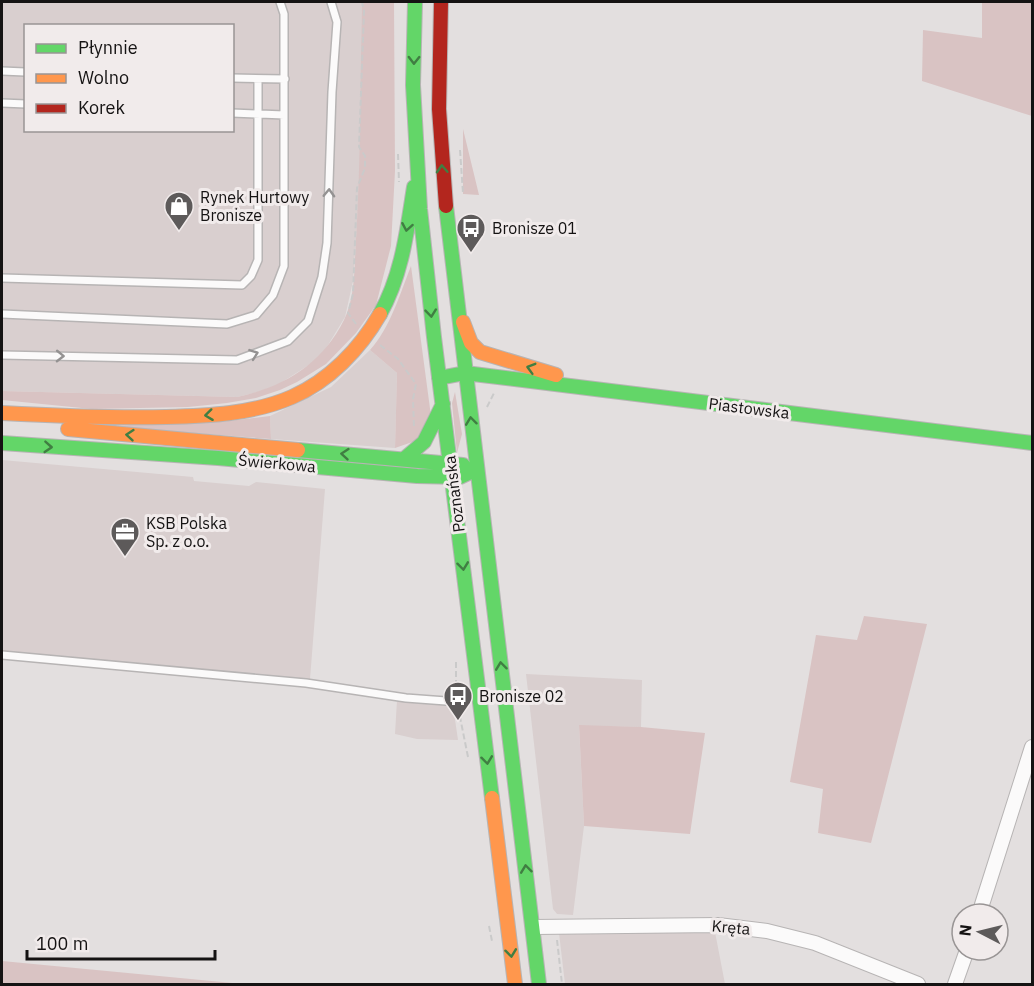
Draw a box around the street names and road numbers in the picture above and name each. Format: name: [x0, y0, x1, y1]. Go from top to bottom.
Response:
street label: Piastowska: [707, 393, 791, 423]
street label: Świerkowa: [237, 449, 317, 476]
street label: Poznańska: [439, 454, 469, 533]
street label: Kręta: [711, 915, 752, 939]

